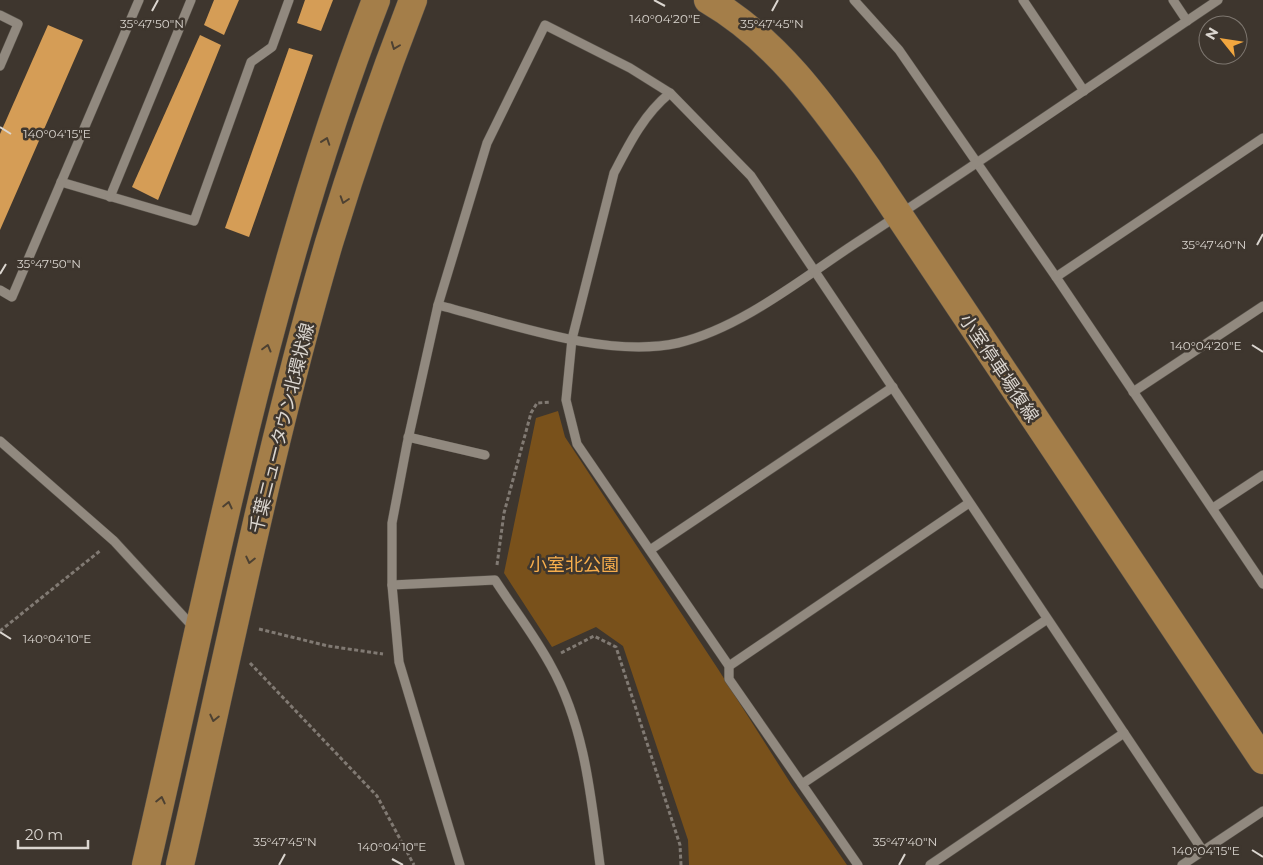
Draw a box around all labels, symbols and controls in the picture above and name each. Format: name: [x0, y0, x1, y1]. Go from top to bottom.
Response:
text: 140°04'20"E: [630, 11, 700, 26]
north arrow: [1198, 15, 1248, 65]
text: 35°47'50"N: [120, 16, 184, 31]
text: 35°47'45"N: [740, 16, 804, 31]
text: N: [1201, 24, 1222, 43]
one-way arrow: [391, 41, 401, 49]
text: 140°04'15"E: [23, 126, 91, 141]
one-way arrow: [320, 137, 330, 146]
one-way arrow: [339, 195, 349, 203]
text: 35°47'40"N: [1182, 237, 1246, 252]
text: 35°47'50"N: [17, 256, 81, 271]
street label: 小室停車場復線: [955, 310, 1043, 426]
street label: 千葉ニュータウン北環状線: [245, 321, 319, 535]
text: 140°04'20"E: [1171, 338, 1241, 353]
one-way arrow: [261, 343, 272, 352]
one-way arrow: [222, 501, 233, 510]
park label: 小室北公園: [529, 554, 619, 576]
one-way arrow: [245, 555, 256, 564]
text: 140°04'10"E: [23, 631, 91, 646]
one-way arrow: [209, 714, 220, 723]
one-way arrow: [155, 796, 166, 805]
scale bar: [18, 818, 88, 850]
text: 20 m: [25, 825, 63, 844]
text: 35°47'45"N: [253, 834, 317, 849]
text: 35°47'40"N: [873, 834, 937, 849]
text: 140°04'10"E: [358, 839, 426, 854]
text: 140°04'15"E: [1172, 843, 1240, 858]

